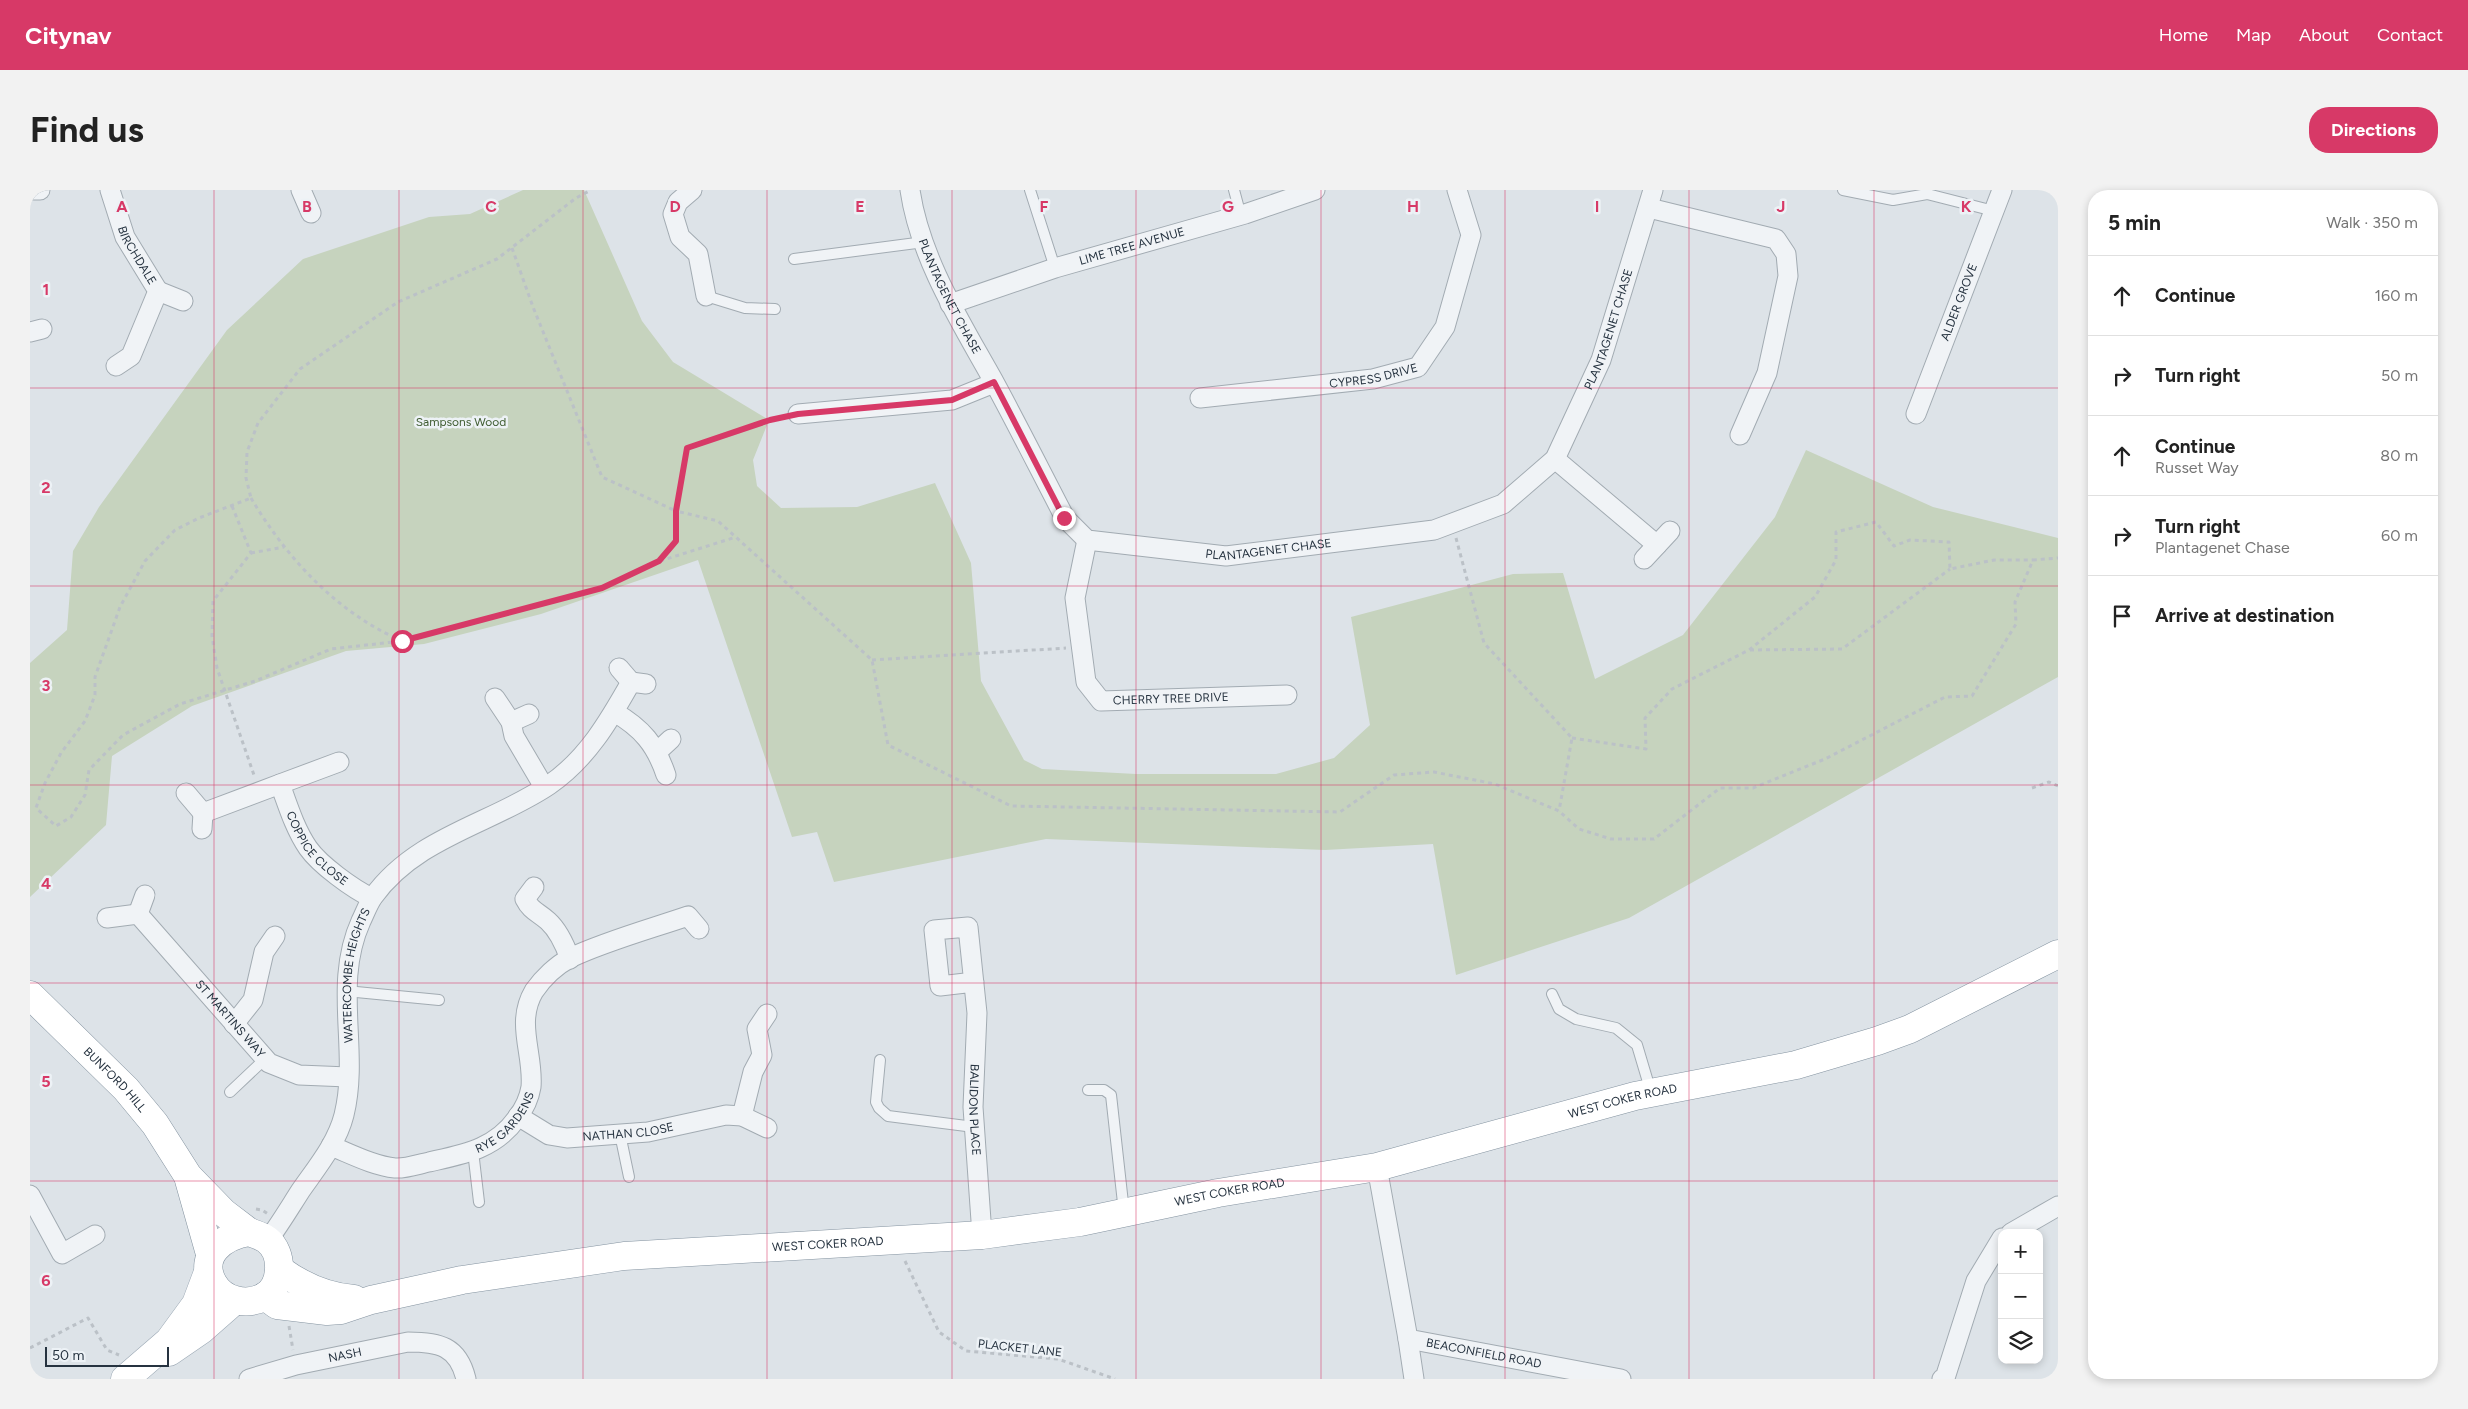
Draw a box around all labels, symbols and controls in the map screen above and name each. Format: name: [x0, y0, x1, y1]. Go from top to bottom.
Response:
text: Citynav: [25, 21, 112, 50]
text: Home: [2159, 24, 2208, 46]
text: Map: [2236, 24, 2271, 46]
text: About: [2299, 24, 2349, 46]
text: Contact: [2377, 24, 2443, 46]
button: Directions: [2309, 107, 2438, 153]
text: Find us: [30, 109, 144, 151]
text: A: [116, 197, 128, 216]
text: B: [302, 197, 312, 216]
text: C: [485, 197, 497, 216]
text: D: [669, 197, 681, 216]
text: E: [855, 197, 865, 216]
text: F: [1040, 197, 1049, 216]
text: G: [1222, 197, 1234, 216]
text: H: [1407, 197, 1419, 216]
text: I: [1595, 197, 1599, 216]
text: J: [1777, 197, 1785, 216]
text: K: [1961, 197, 1972, 216]
text: 5 min: [2108, 210, 2161, 235]
text: Walk · 350 m: [2326, 213, 2418, 232]
street label: BIRCHDALE: [115, 224, 159, 287]
street label: LIME TREE AVENUE: [1078, 224, 1186, 268]
street label: PLANTAGENET CHASE: [916, 237, 984, 357]
street label: ALDER GROVE: [1938, 261, 1980, 343]
street label: PLANTAGENET CHASE: [1581, 267, 1635, 392]
text: 1: [43, 280, 49, 299]
icon: ahead: [2108, 282, 2136, 310]
text: Continue: [2155, 284, 2235, 307]
text: 160 m: [2375, 286, 2418, 305]
street label: CYPRESS DRIVE: [1329, 360, 1419, 391]
icon: right: [2108, 362, 2136, 390]
text: Turn right: [2155, 364, 2241, 387]
text: 50 m: [2381, 366, 2418, 385]
park label: Sampsons Wood: [416, 415, 506, 429]
text: Continue: [2155, 435, 2235, 458]
icon: ahead: [2108, 442, 2136, 470]
text: 80 m: [2380, 446, 2418, 465]
text: Russet Way: [2155, 458, 2239, 477]
text: 2: [41, 478, 51, 497]
route end: [1053, 507, 1076, 530]
text: Turn right: [2155, 515, 2241, 538]
icon: right: [2108, 522, 2136, 550]
text: 60 m: [2381, 526, 2418, 545]
street label: PLANTAGENET CHASE: [1205, 536, 1332, 563]
text: Plantagenet Chase: [2155, 538, 2290, 557]
icon: arrive: [2108, 602, 2136, 630]
text: Arrive at destination: [2155, 604, 2334, 627]
route start: [391, 630, 414, 653]
text: 3: [42, 676, 51, 695]
street label: CHERRY TREE DRIVE: [1113, 690, 1229, 708]
street label: COPPICE CLOSE: [283, 809, 351, 888]
text: 4: [41, 874, 51, 893]
street label: WATERCOMBE HEIGHTS: [340, 906, 373, 1043]
street label: ST MARTINS WAY: [192, 977, 269, 1061]
street label: BUNFORD HILL: [81, 1044, 150, 1116]
street label: BALIDON PLACE: [966, 1064, 983, 1156]
text: 5: [41, 1072, 51, 1091]
street label: WEST COKER ROAD: [1567, 1081, 1678, 1121]
street label: RYE GARDENS: [473, 1090, 537, 1156]
street label: NATHAN CLOSE: [582, 1120, 675, 1144]
street label: WEST COKER ROAD: [1173, 1175, 1286, 1209]
map controls: [1998, 1229, 2043, 1364]
button: +: [1998, 1229, 2043, 1274]
street label: WEST COKER ROAD: [772, 1234, 884, 1254]
text: 6: [41, 1271, 51, 1290]
button: −: [1998, 1274, 2043, 1319]
button: layers: [1998, 1319, 2043, 1364]
street label: BEACONFIELD ROAD: [1425, 1336, 1543, 1371]
street label: PLACKET LANE: [977, 1337, 1063, 1359]
scale bar: [45, 1344, 169, 1367]
street label: NASH: [327, 1345, 363, 1365]
text: 50 m: [52, 1347, 84, 1364]

